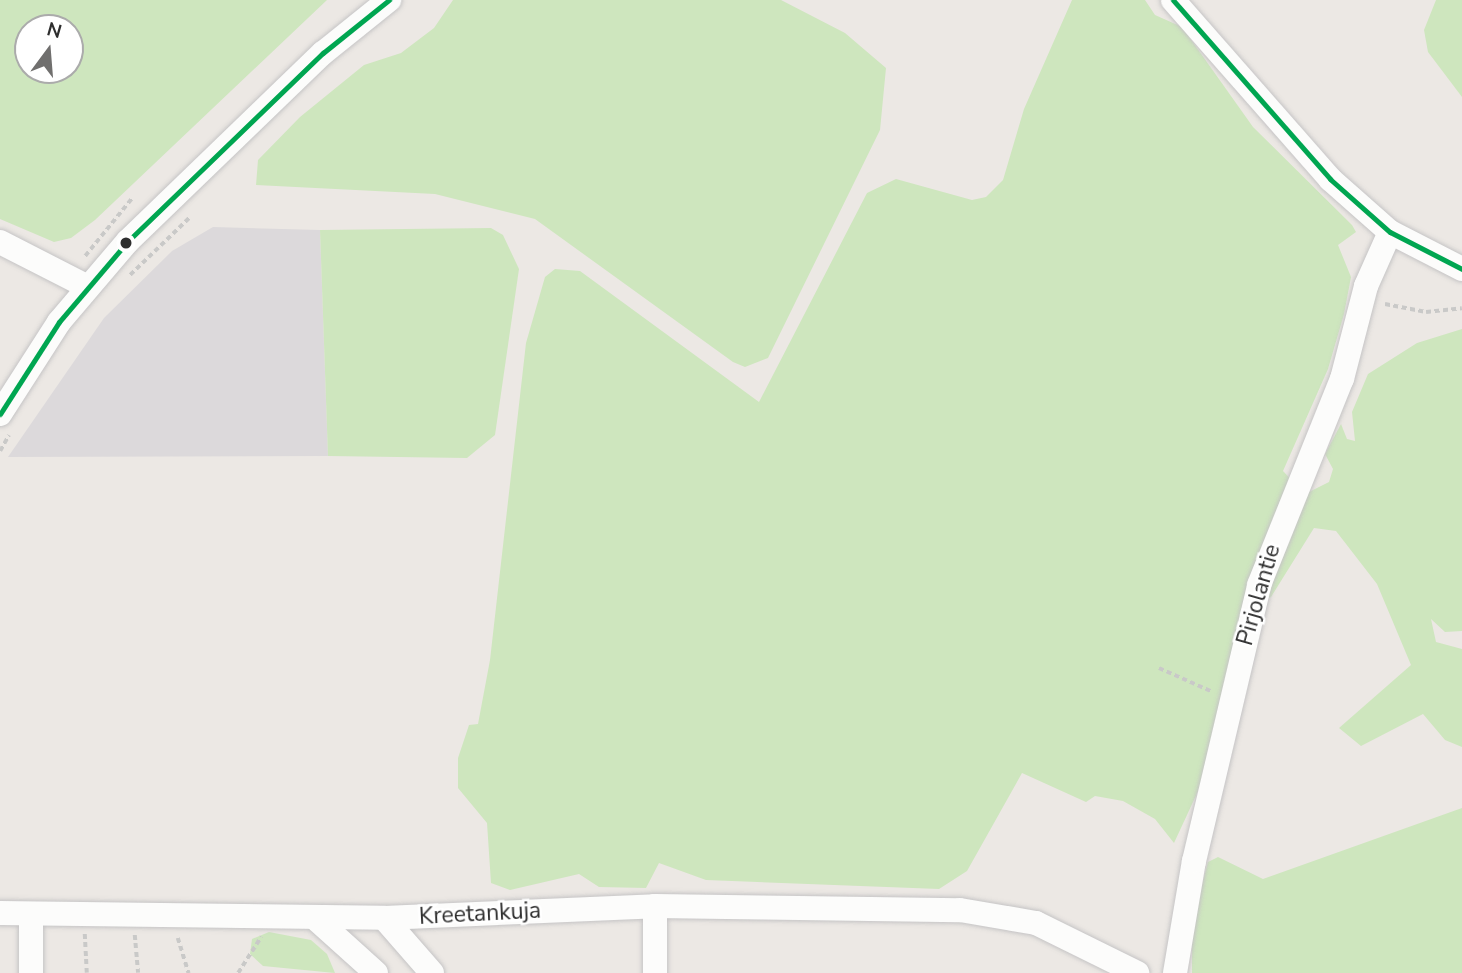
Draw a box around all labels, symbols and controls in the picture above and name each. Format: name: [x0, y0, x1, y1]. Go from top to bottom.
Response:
north arrow: [14, 14, 84, 84]
text: N: [44, 16, 65, 45]
unlabelled marker: [119, 236, 133, 250]
street label: Pirjolantie: [1231, 541, 1287, 649]
street label: Kreetankuja: [418, 897, 542, 931]

